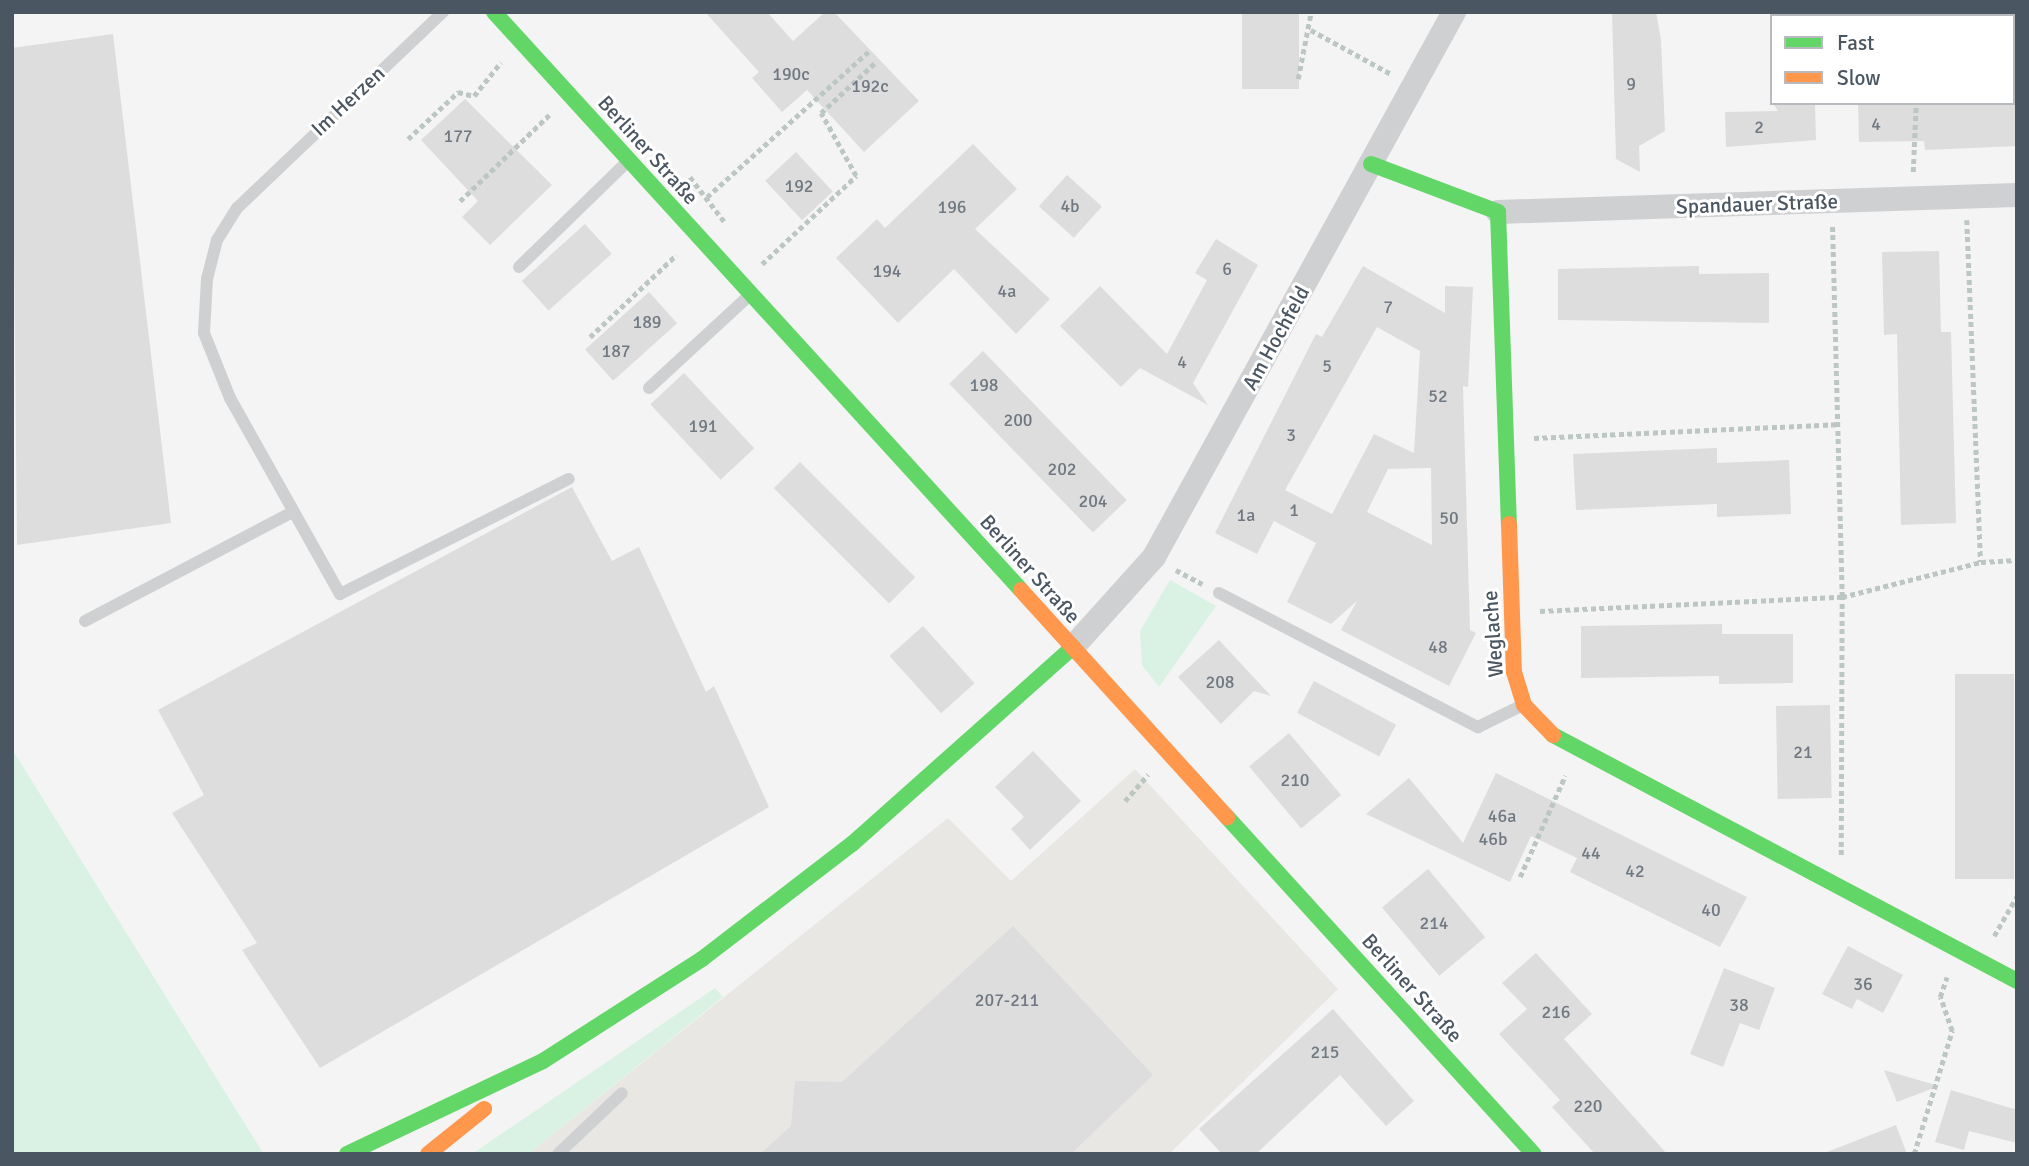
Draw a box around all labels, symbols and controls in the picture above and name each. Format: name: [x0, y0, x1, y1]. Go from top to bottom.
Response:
legend: [1770, 14, 2015, 105]
text: Fast: [1837, 30, 1874, 56]
street label: Im Herzen: [306, 61, 390, 141]
house number: 190c: [772, 63, 810, 85]
text: Slow: [1837, 65, 1881, 91]
house number: 9: [1626, 73, 1636, 95]
house number: 192c: [851, 75, 889, 97]
street label: Berliner Straße: [592, 90, 704, 210]
house number: 4: [1871, 113, 1881, 135]
house number: 2: [1754, 116, 1764, 138]
house number: 177: [443, 125, 473, 147]
house number: 192: [784, 175, 814, 197]
street label: Spandauer Straße: [1676, 189, 1838, 219]
house number: 4b: [1060, 195, 1080, 217]
house number: 196: [937, 196, 967, 218]
house number: 6: [1222, 258, 1232, 280]
house number: 194: [872, 260, 902, 282]
house number: 4a: [998, 280, 1016, 302]
street label: Am Hochfeld: [1237, 282, 1315, 394]
house number: 7: [1383, 296, 1393, 318]
house number: 189: [632, 311, 662, 333]
house number: 187: [601, 340, 631, 362]
house number: 4: [1177, 351, 1187, 373]
house number: 5: [1322, 355, 1332, 377]
house number: 198: [969, 374, 999, 396]
house number: 52: [1428, 385, 1448, 407]
house number: 200: [1003, 409, 1033, 431]
house number: 191: [688, 415, 718, 437]
house number: 3: [1286, 424, 1296, 446]
house number: 202: [1047, 458, 1077, 480]
house number: 204: [1078, 490, 1108, 512]
house number: 1: [1289, 499, 1299, 521]
house number: 1a: [1237, 504, 1255, 526]
house number: 50: [1439, 507, 1459, 529]
street label: Berliner Straße: [974, 509, 1086, 629]
street label: Weglache: [1477, 590, 1509, 678]
house number: 48: [1428, 636, 1448, 658]
house number: 208: [1205, 671, 1235, 693]
house number: 21: [1793, 741, 1813, 763]
house number: 210: [1280, 769, 1310, 791]
house number: 46a: [1488, 805, 1516, 827]
house number: 46b: [1479, 828, 1507, 850]
house number: 44: [1581, 842, 1601, 864]
house number: 42: [1625, 860, 1645, 882]
house number: 40: [1701, 899, 1721, 921]
house number: 214: [1419, 912, 1449, 934]
street label: Berliner Straße: [1356, 928, 1468, 1048]
house number: 36: [1853, 973, 1873, 995]
house number: 207-211: [975, 989, 1039, 1011]
house number: 38: [1729, 994, 1749, 1016]
house number: 216: [1541, 1001, 1571, 1023]
house number: 215: [1310, 1041, 1340, 1063]
house number: 220: [1573, 1095, 1603, 1117]

